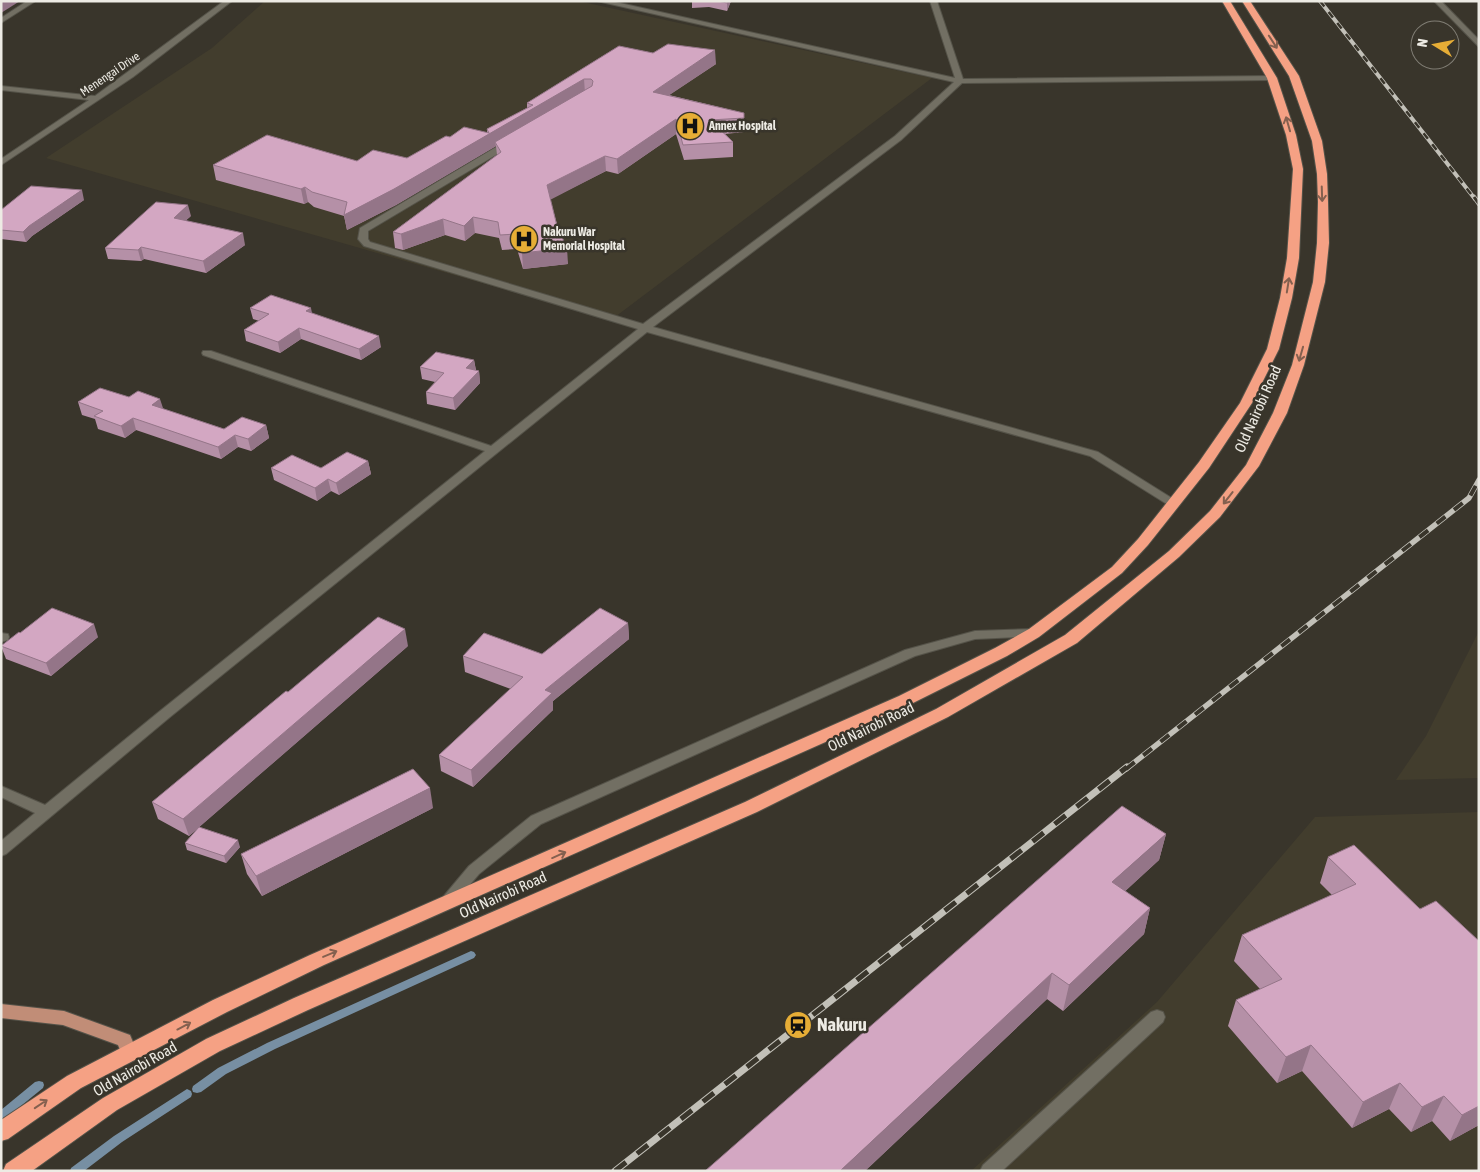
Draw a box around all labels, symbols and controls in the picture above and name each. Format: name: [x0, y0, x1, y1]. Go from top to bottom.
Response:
north arrow: [1410, 20, 1460, 70]
one-way arrow: [1268, 35, 1278, 49]
text: N: [1414, 37, 1431, 48]
street label: Menengai Drive: [78, 49, 142, 99]
hospital icon: Annex Hospital: [675, 111, 705, 141]
one-way arrow: [1283, 117, 1293, 133]
place label: Annex Hospital: [708, 119, 777, 133]
one-way arrow: [1318, 186, 1327, 202]
hospital icon: Nakuru War Memorial Hospital: [509, 224, 539, 254]
place label: Nakuru War Memorial Hospital: [543, 225, 626, 253]
one-way arrow: [1284, 277, 1294, 293]
one-way arrow: [1295, 346, 1305, 362]
street label: Old Nairobi Road: [1231, 363, 1284, 455]
one-way arrow: [1222, 491, 1233, 504]
street label: Old Nairobi Road: [825, 698, 917, 755]
one-way arrow: [551, 849, 566, 859]
street label: Old Nairobi Road: [457, 868, 549, 921]
one-way arrow: [322, 949, 337, 959]
station icon: Nakuru: [783, 1010, 813, 1040]
place label: Nakuru: [817, 1014, 867, 1035]
one-way arrow: [176, 1021, 191, 1031]
street label: Old Nairobi Road: [90, 1038, 180, 1099]
one-way arrow: [34, 1099, 48, 1109]

